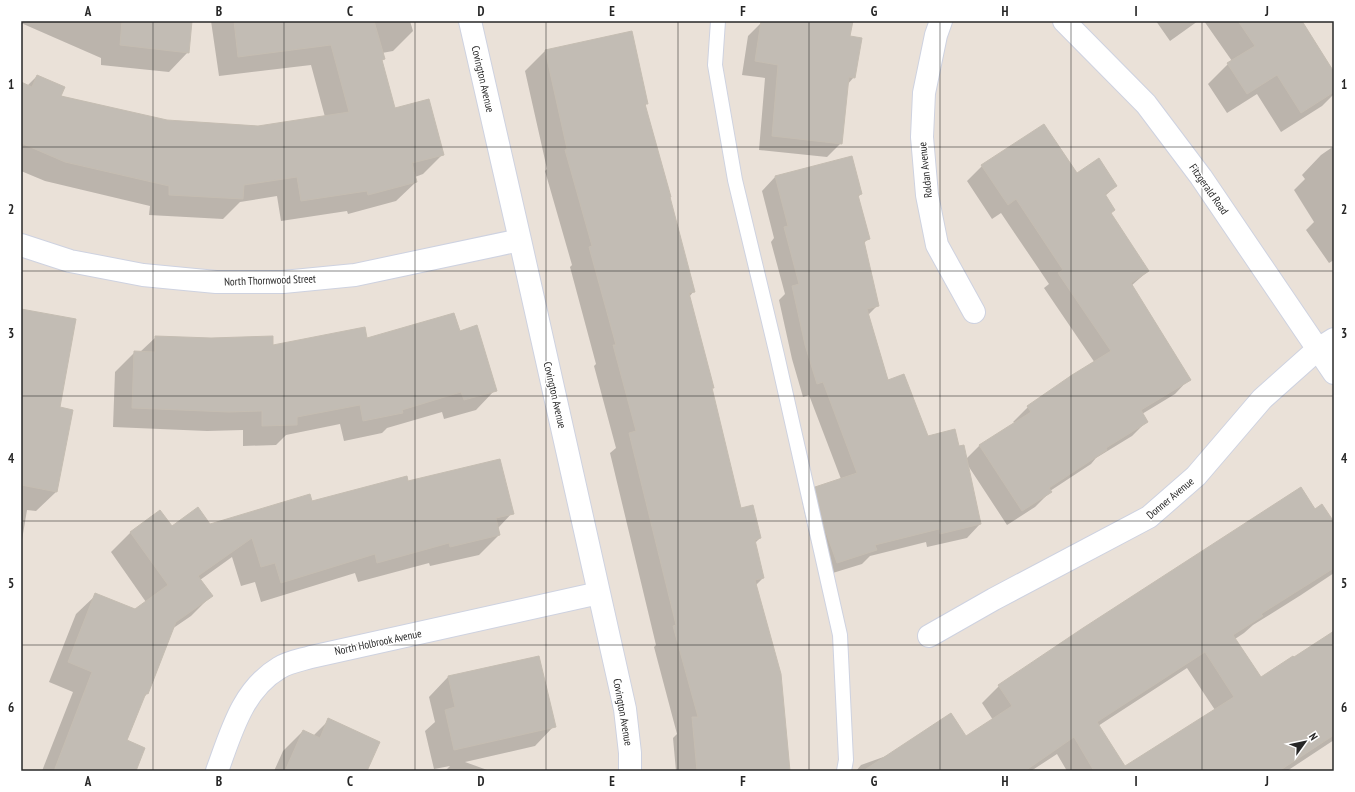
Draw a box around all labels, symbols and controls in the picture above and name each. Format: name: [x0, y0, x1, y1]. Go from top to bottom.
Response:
text: A: [84, 3, 92, 20]
text: B: [216, 3, 222, 20]
text: C: [347, 3, 353, 20]
text: D: [478, 3, 485, 20]
text: E: [609, 3, 615, 20]
text: F: [740, 3, 746, 20]
text: G: [871, 3, 878, 20]
text: H: [1002, 3, 1009, 20]
text: I: [1134, 3, 1138, 20]
text: J: [1264, 3, 1269, 20]
street label: Covington Avenue: [469, 44, 498, 114]
text: 1: [8, 76, 14, 93]
text: 1: [1341, 76, 1347, 93]
street label: Roldan Avenue: [915, 141, 935, 199]
street label: Fitzgerald Road: [1186, 161, 1232, 217]
text: 2: [8, 201, 14, 218]
text: 2: [1341, 201, 1347, 218]
street label: North Thornwood Street: [224, 271, 316, 289]
text: 3: [8, 325, 14, 342]
text: 3: [1341, 325, 1347, 342]
street label: Covington Avenue: [541, 360, 570, 430]
text: 4: [8, 450, 15, 467]
text: 4: [1341, 450, 1348, 467]
street label: Donner Avenue: [1143, 474, 1197, 522]
text: 5: [8, 575, 14, 592]
text: 5: [1341, 575, 1347, 592]
street label: North Holbrook Avenue: [333, 626, 423, 658]
street label: Covington Avenue: [610, 677, 636, 747]
text: 6: [8, 699, 14, 716]
text: 6: [1341, 699, 1347, 716]
north arrow: [1285, 722, 1325, 762]
text: N: [1306, 730, 1321, 743]
text: A: [84, 773, 92, 790]
text: B: [216, 773, 222, 790]
text: C: [347, 773, 353, 790]
text: D: [478, 773, 485, 790]
text: E: [609, 773, 615, 790]
text: F: [740, 773, 746, 790]
text: G: [871, 773, 878, 790]
text: H: [1002, 773, 1009, 790]
text: I: [1134, 773, 1138, 790]
text: J: [1264, 773, 1269, 790]

